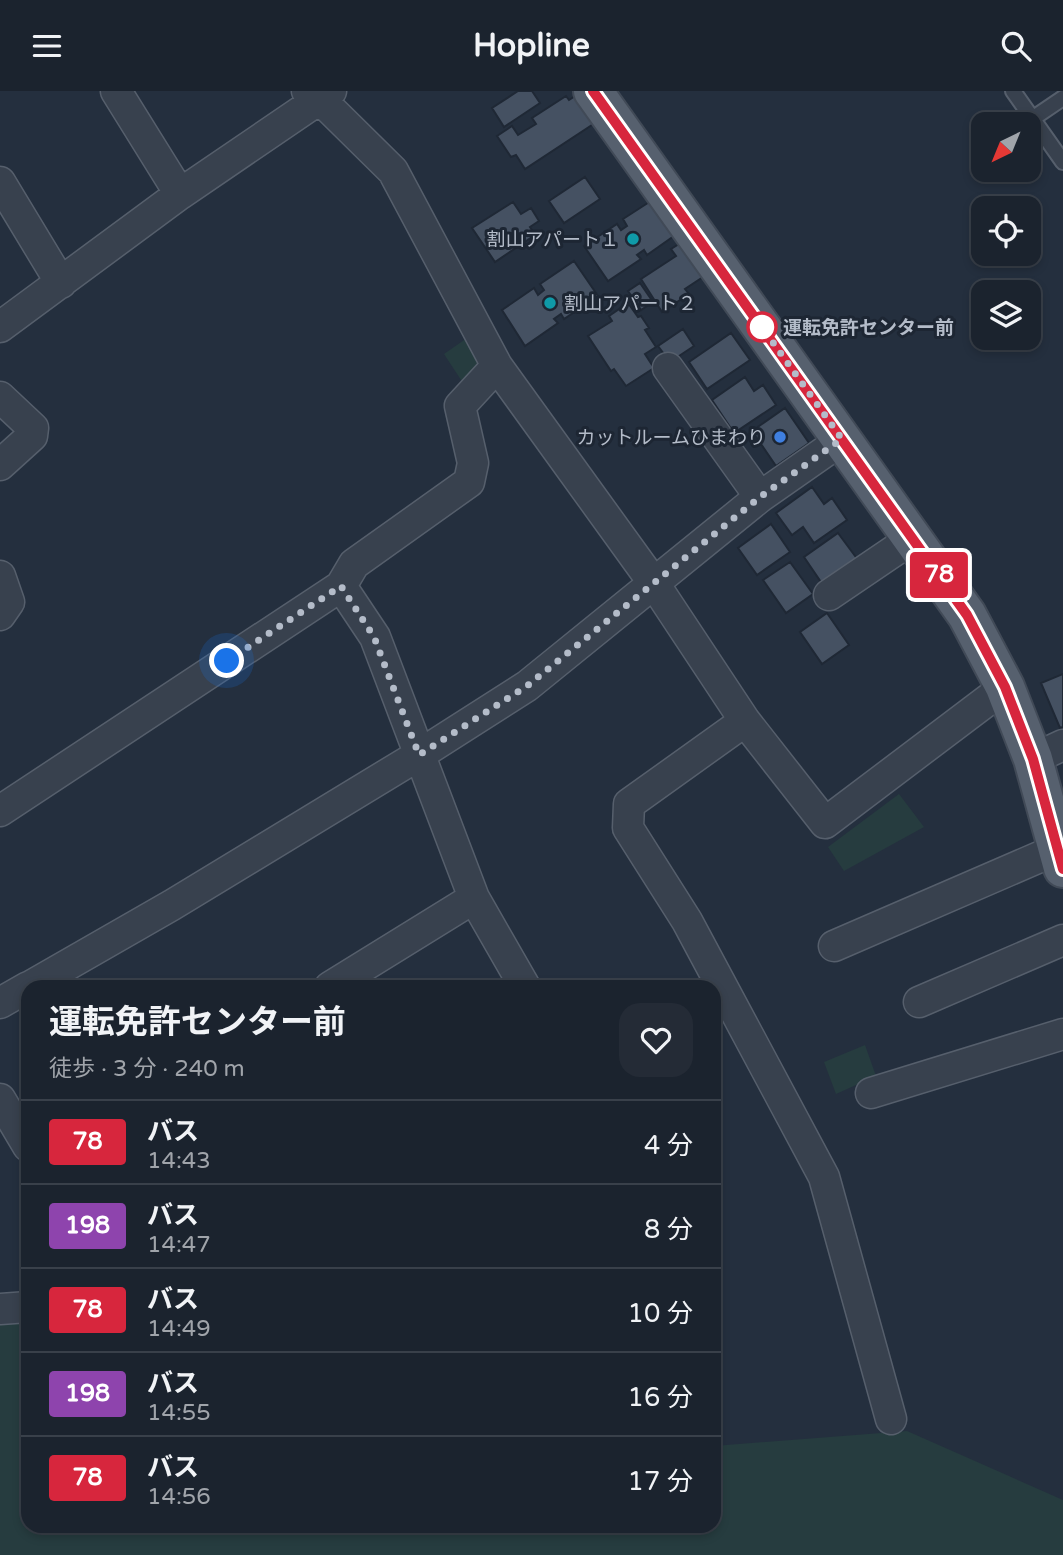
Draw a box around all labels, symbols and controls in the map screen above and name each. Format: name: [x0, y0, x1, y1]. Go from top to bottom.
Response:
icon: menu: [28, 27, 66, 65]
text: Hopline: [473, 27, 590, 65]
icon: search: [997, 27, 1035, 65]
north arrow: [971, 112, 1041, 182]
map controls: [971, 112, 1041, 350]
button: locate: [971, 196, 1041, 266]
place label: 割山アパート１: [486, 229, 619, 251]
marker: 割山アパート１: [625, 231, 641, 247]
button: layers: [971, 280, 1041, 350]
place label: 割山アパート２: [564, 293, 697, 315]
marker: 割山アパート２: [542, 295, 558, 311]
marker: 運転免許センター前: [747, 312, 777, 342]
place label: 運転免許センター前: [783, 317, 954, 339]
place label: カットルームひまわり: [577, 427, 766, 449]
marker: カットルームひまわり: [772, 429, 788, 445]
line badge: 78: [908, 552, 970, 598]
text: 78: [924, 560, 954, 589]
your location: [209, 643, 244, 678]
text: 運転免許センター前: [49, 1003, 346, 1042]
button: heart: [619, 1003, 693, 1077]
text: 徒歩 · 3 分 · 240 m: [49, 1055, 245, 1083]
text: バス: [147, 1116, 199, 1147]
text: 78: [72, 1127, 103, 1156]
text: 4 分: [644, 1130, 693, 1161]
text: 14:43: [147, 1147, 211, 1175]
text: バス: [147, 1200, 199, 1231]
text: 198: [65, 1211, 110, 1240]
text: 8 分: [644, 1214, 693, 1245]
text: 14:47: [147, 1231, 211, 1259]
text: バス: [147, 1284, 199, 1315]
text: 78: [72, 1295, 103, 1324]
text: 10 分: [628, 1298, 693, 1329]
text: 14:49: [147, 1315, 211, 1343]
text: バス: [147, 1368, 199, 1399]
text: 198: [65, 1379, 110, 1408]
text: 16 分: [628, 1382, 693, 1413]
text: 14:55: [147, 1399, 211, 1427]
text: バス: [147, 1452, 199, 1483]
text: 78: [72, 1463, 103, 1492]
text: 17 分: [628, 1466, 693, 1497]
text: 14:56: [147, 1483, 211, 1511]

